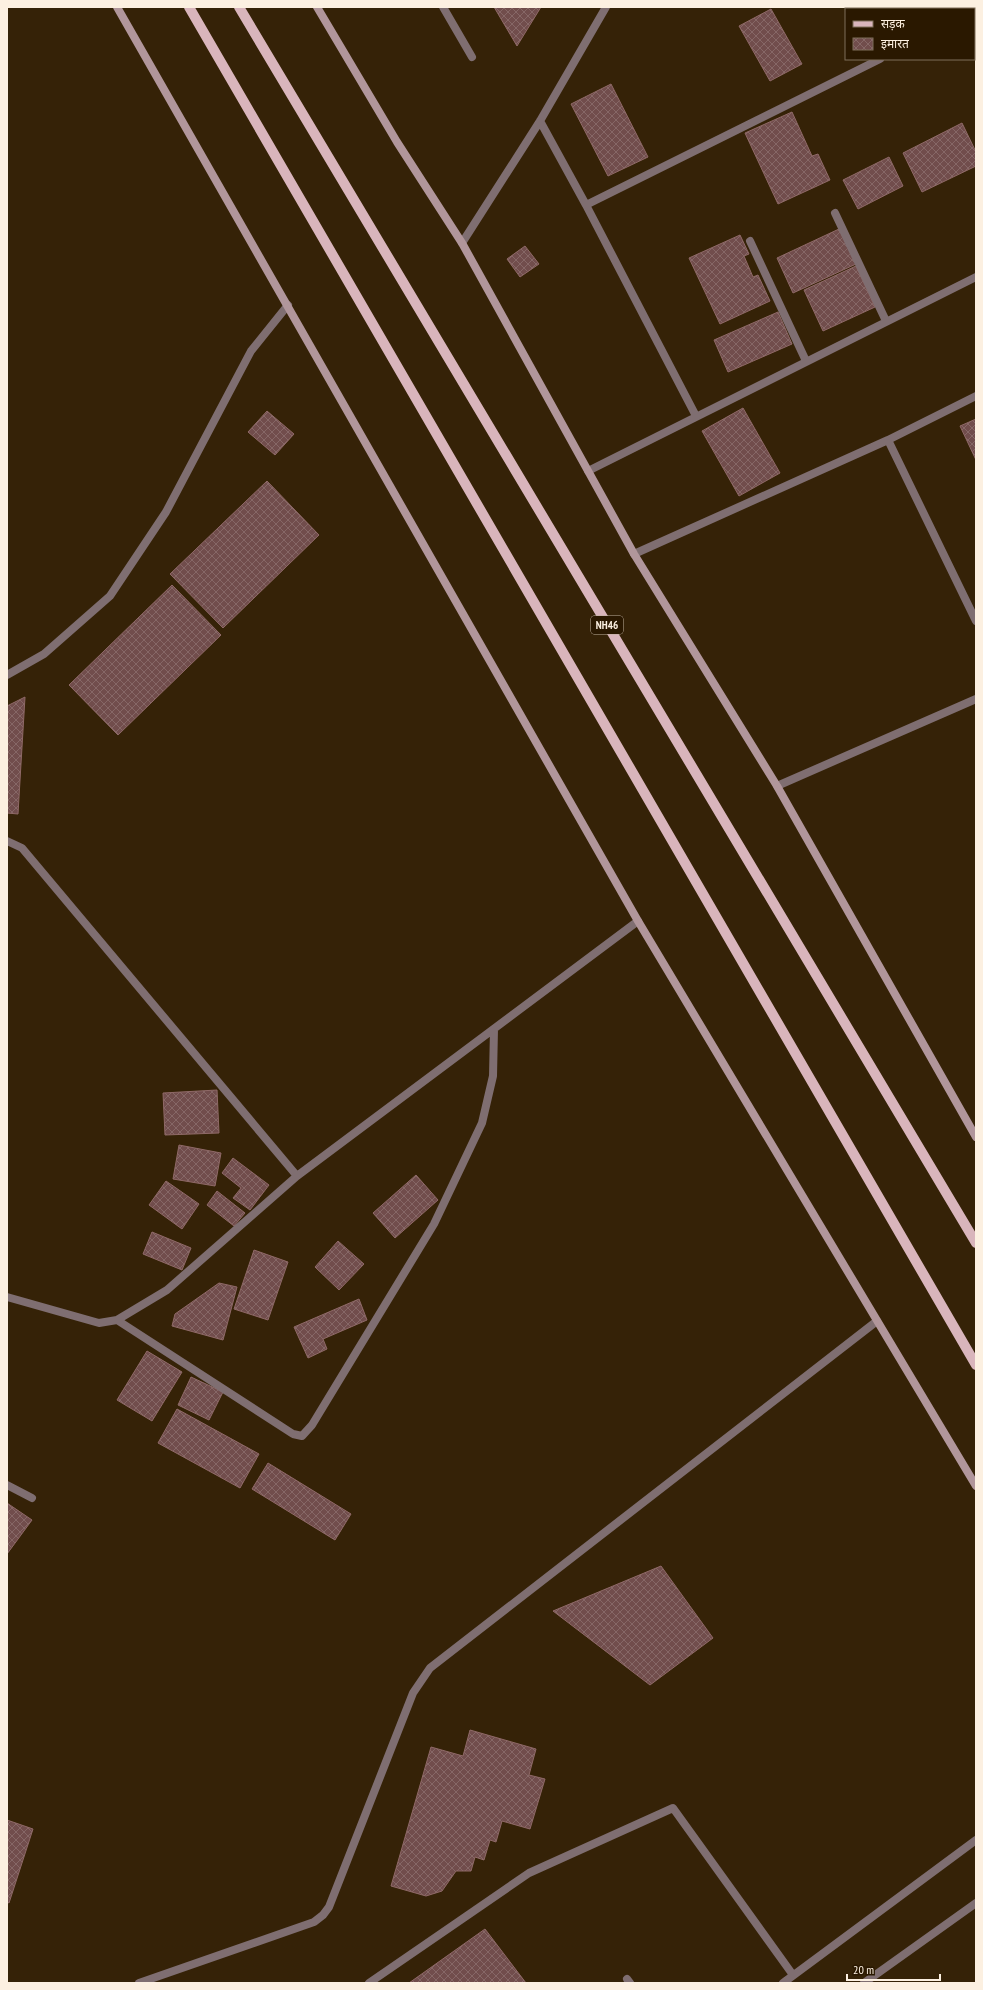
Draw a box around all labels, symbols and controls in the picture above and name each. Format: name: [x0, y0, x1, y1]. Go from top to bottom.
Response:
legend: [845, 8, 975, 60]
text: सड़क: [881, 16, 906, 31]
text: इमारत: [881, 36, 910, 51]
road number: NH46: [591, 616, 623, 634]
scale bar: [847, 1956, 940, 1982]
text: 20 m: [853, 1962, 874, 1977]

